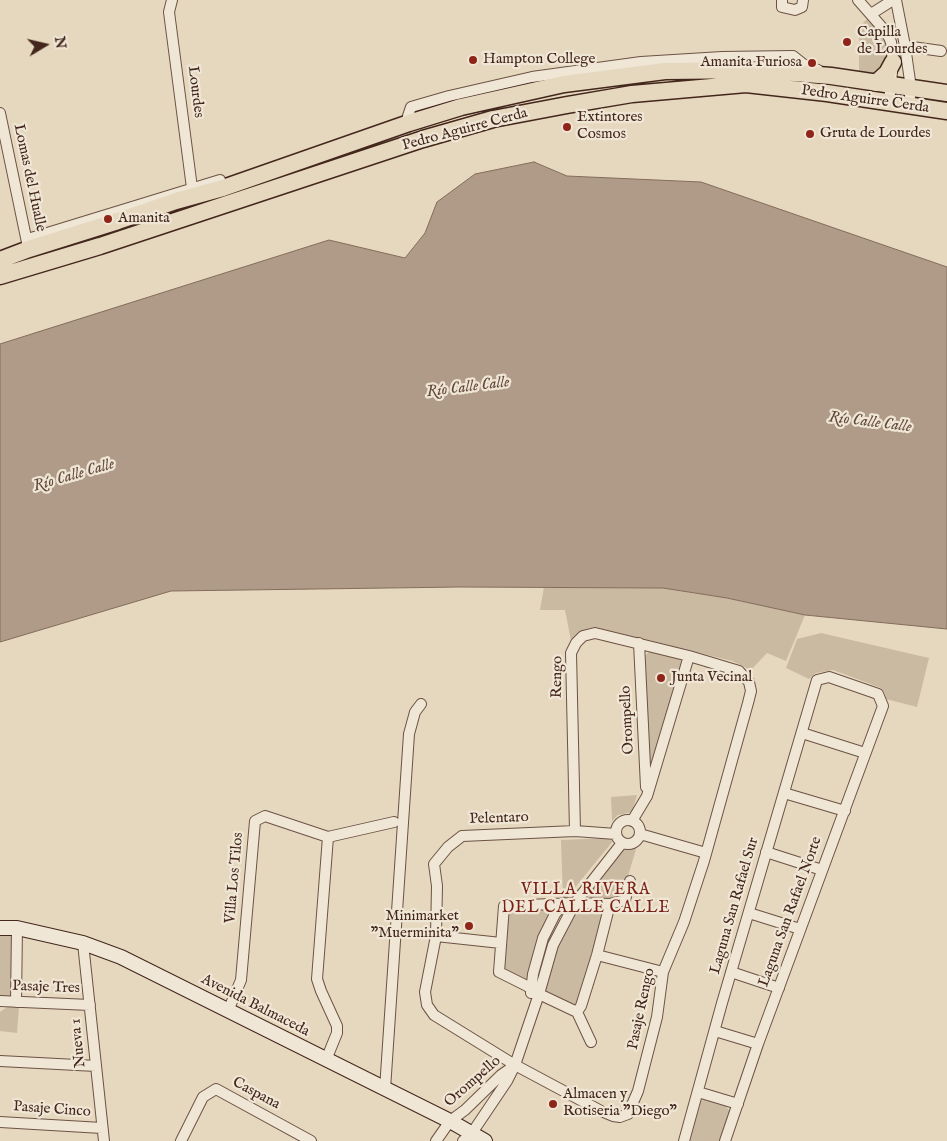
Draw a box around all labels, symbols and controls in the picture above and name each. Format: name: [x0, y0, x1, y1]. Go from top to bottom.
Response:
north arrow: [20, 20, 70, 70]
place label: Capilla de Lourdes: [857, 24, 927, 59]
text: N: [50, 35, 70, 50]
marker: Capilla de Lourdes: [841, 36, 853, 48]
place label: Hampton College: [483, 51, 595, 69]
marker: Hampton College: [467, 54, 479, 66]
place label: Amanita Furiosa: [700, 54, 802, 72]
marker: Amanita Furiosa: [806, 57, 818, 69]
street label: Lourdes: [183, 65, 207, 119]
street label: Pedro Aguirre Cerda: [800, 82, 930, 118]
street label: Pedro Aguirre Cerda: [400, 105, 530, 155]
place label: Extintores Cosmos: [577, 109, 643, 144]
marker: Extintores Cosmos: [561, 121, 573, 133]
street label: Lomas del Hualle: [9, 122, 49, 234]
place label: Gruta de Lourdes: [820, 125, 931, 143]
marker: Gruta de Lourdes: [804, 128, 816, 140]
place label: Amanita: [118, 210, 170, 228]
marker: Amanita: [102, 213, 114, 225]
water label: Río Calle Calle: [425, 373, 511, 403]
water label: Río Calle Calle: [827, 408, 913, 438]
water label: Río Calle Calle: [31, 455, 117, 497]
street label: Rengo: [549, 656, 567, 698]
place label: Junta Vecinal: [671, 669, 752, 687]
marker: Junta Vecinal: [655, 672, 667, 684]
street label: Orompello: [617, 685, 639, 755]
street label: Pelentaro: [469, 809, 529, 829]
street label: Villa Los Tilos: [222, 832, 248, 924]
street label: Laguna San Rafael Norte: [755, 835, 827, 989]
street label: Laguna San Rafael Sur: [707, 836, 763, 976]
district label: VILLA RIVERA DEL CALLE CALLE: [500, 881, 672, 919]
place label: Minimarket "Muerminita": [371, 908, 459, 943]
marker: Minimarket "Muerminita": [463, 920, 475, 932]
street label: Pasaje Rengo: [625, 967, 659, 1051]
street label: Avenida Balmaceda: [198, 971, 312, 1041]
street label: Pasaje Tres: [12, 978, 80, 998]
street label: Nueva 1: [67, 1018, 91, 1068]
street label: Orompello: [441, 1053, 505, 1111]
street label: Caspana: [229, 1074, 283, 1114]
place label: Almacen y Rotiseria "Diego": [563, 1086, 677, 1121]
street label: Pasaje Cinco: [13, 1098, 91, 1122]
marker: Almacen y Rotiseria "Diego": [547, 1098, 559, 1110]

